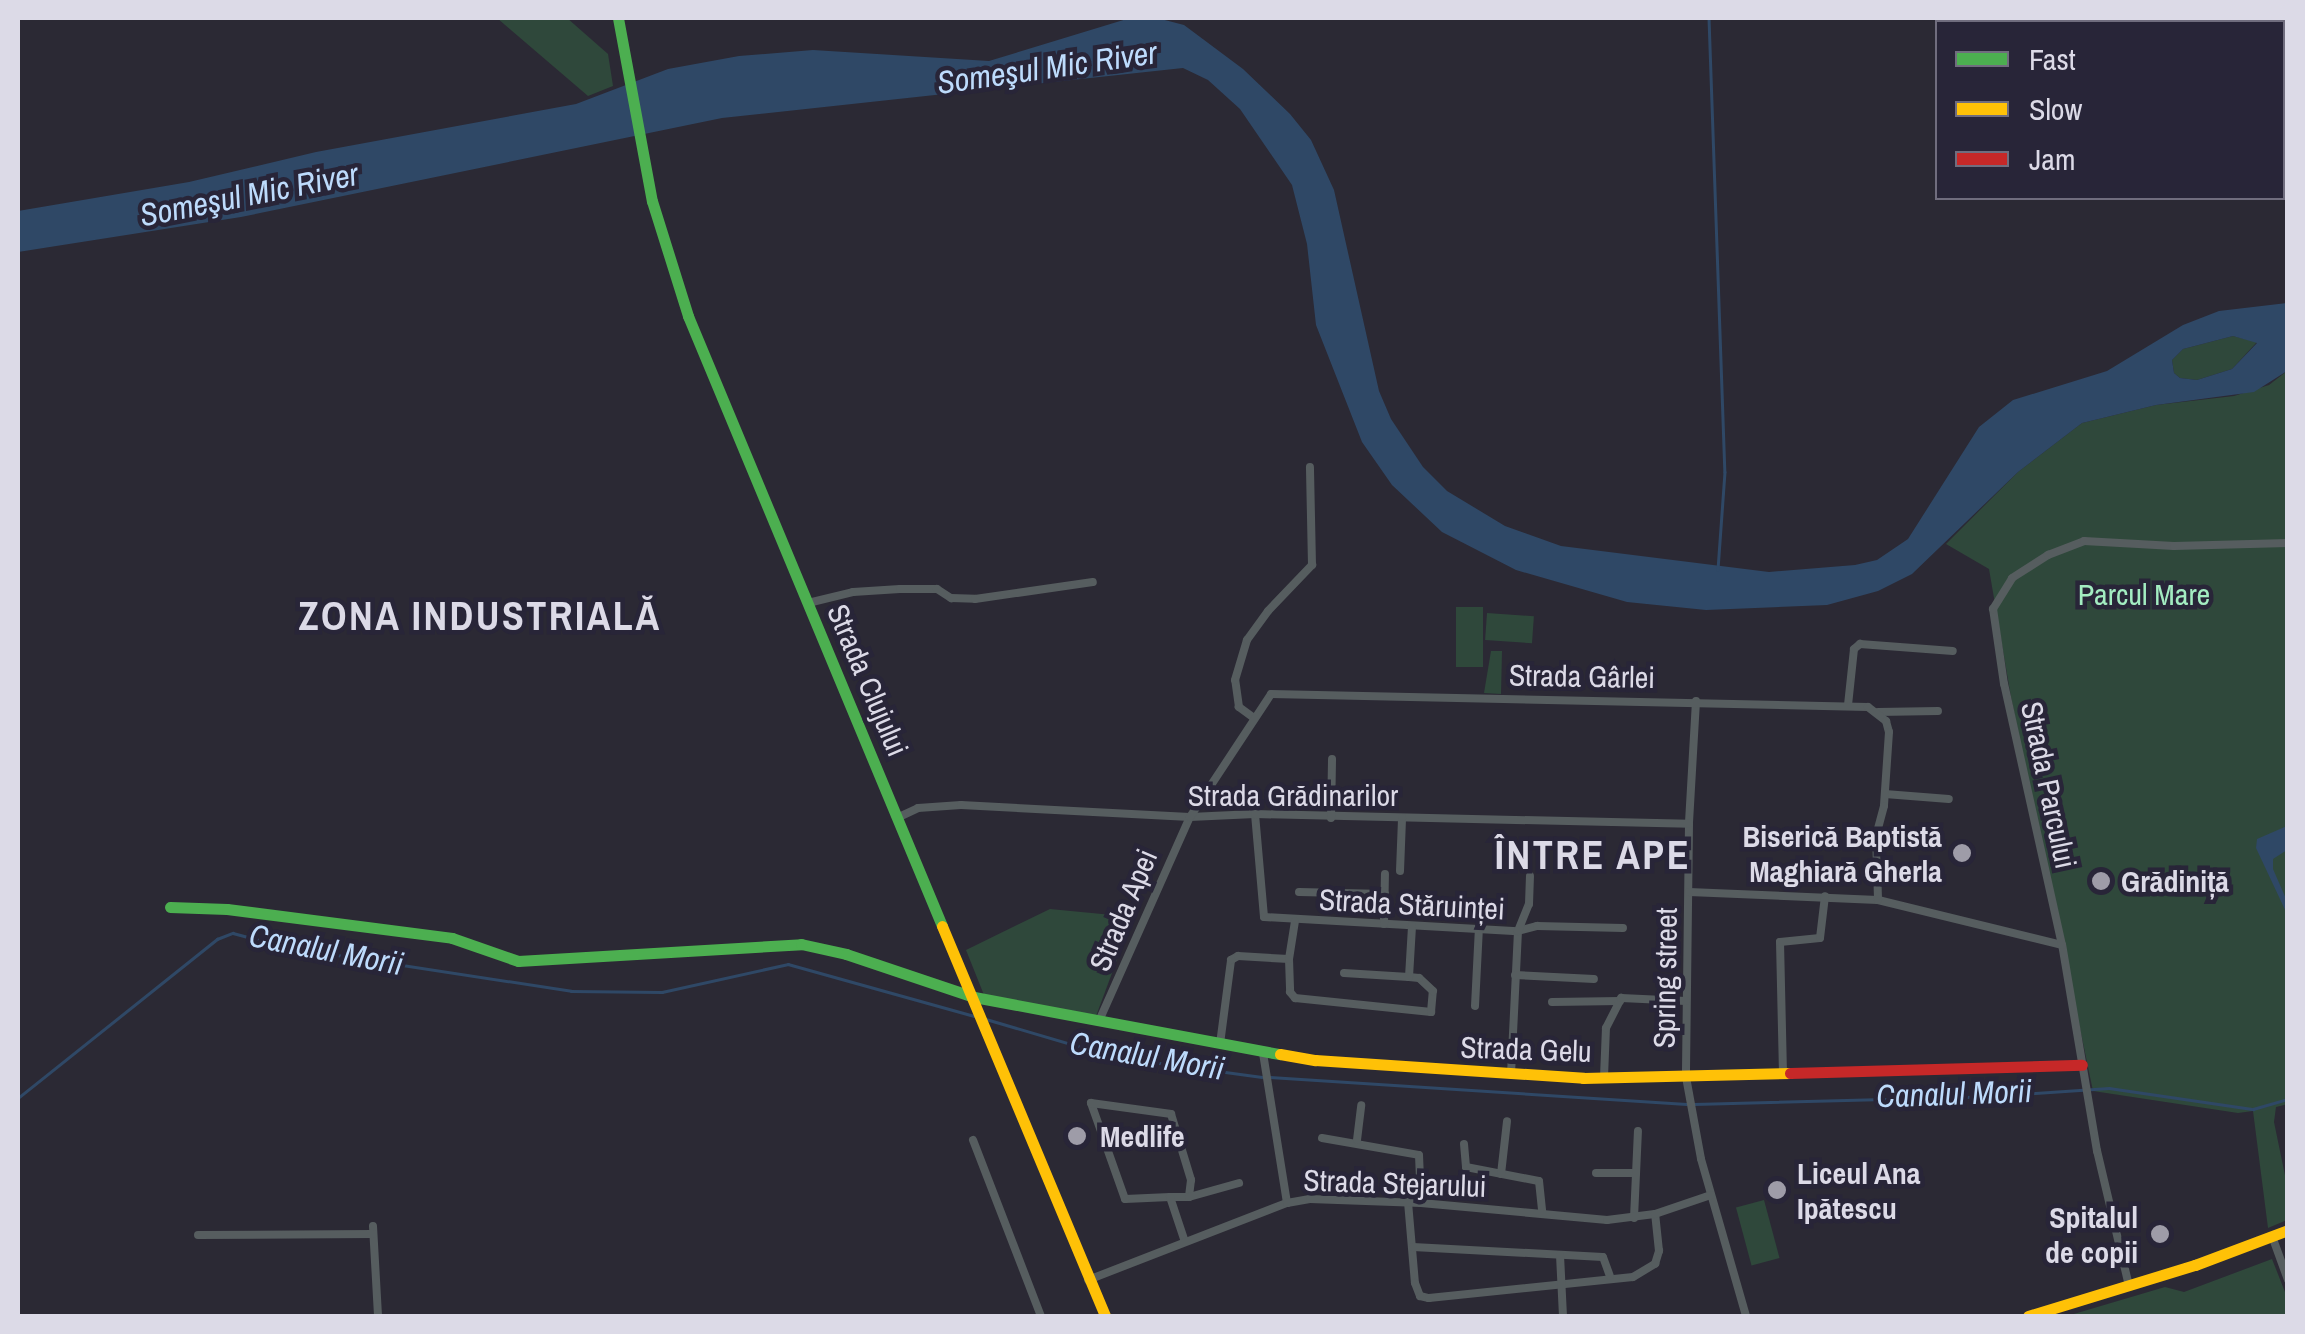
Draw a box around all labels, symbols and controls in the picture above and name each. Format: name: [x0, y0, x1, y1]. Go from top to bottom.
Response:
legend: [1935, 20, 2285, 200]
water label: Someşul Mic River: [935, 34, 1159, 102]
text: Fast: [2029, 39, 2076, 79]
text: Slow: [2029, 89, 2082, 129]
text: Jam: [2029, 139, 2075, 179]
water label: Someşul Mic River: [137, 155, 361, 235]
park label: Parcul Mare: [2078, 576, 2210, 612]
district label: ZONA INDUSTRIALĂ: [298, 592, 662, 640]
street label: Strada Clujului: [820, 599, 916, 761]
street label: Strada Gârlei: [1509, 657, 1655, 695]
street label: Strada Parcului: [2014, 698, 2084, 872]
street label: Strada Grădinarilor: [1188, 777, 1398, 813]
place label: Biserică Baptistă Maghiară Gherla: [1742, 818, 1942, 888]
district label: ÎNTRE APE: [1494, 831, 1692, 879]
marker: Biserică Baptistă Maghiară Gherla: [1951, 842, 1973, 864]
street label: Strada Apei: [1081, 843, 1165, 977]
place label: Grădiniță: [2121, 863, 2229, 899]
marker: Grădiniță: [2090, 870, 2112, 892]
street label: Strada Stăruinței: [1318, 881, 1506, 927]
street label: Spring street: [1646, 907, 1684, 1049]
water label: Canalul Morii: [246, 916, 406, 984]
water label: Canalul Morii: [1067, 1024, 1227, 1088]
street label: Strada Gelu: [1460, 1029, 1592, 1069]
water label: Canalul Morii: [1875, 1072, 2033, 1116]
place label: Medlife: [1100, 1118, 1185, 1154]
marker: Medlife: [1064, 1123, 1090, 1149]
place label: Liceul Ana Ipătescu: [1797, 1155, 1921, 1226]
street label: Strada Stejarului: [1303, 1162, 1487, 1204]
marker: Liceul Ana Ipătescu: [1766, 1179, 1788, 1201]
place label: Spitalul de copii: [2045, 1199, 2138, 1270]
marker: Spitalul de copii: [2147, 1221, 2173, 1247]

